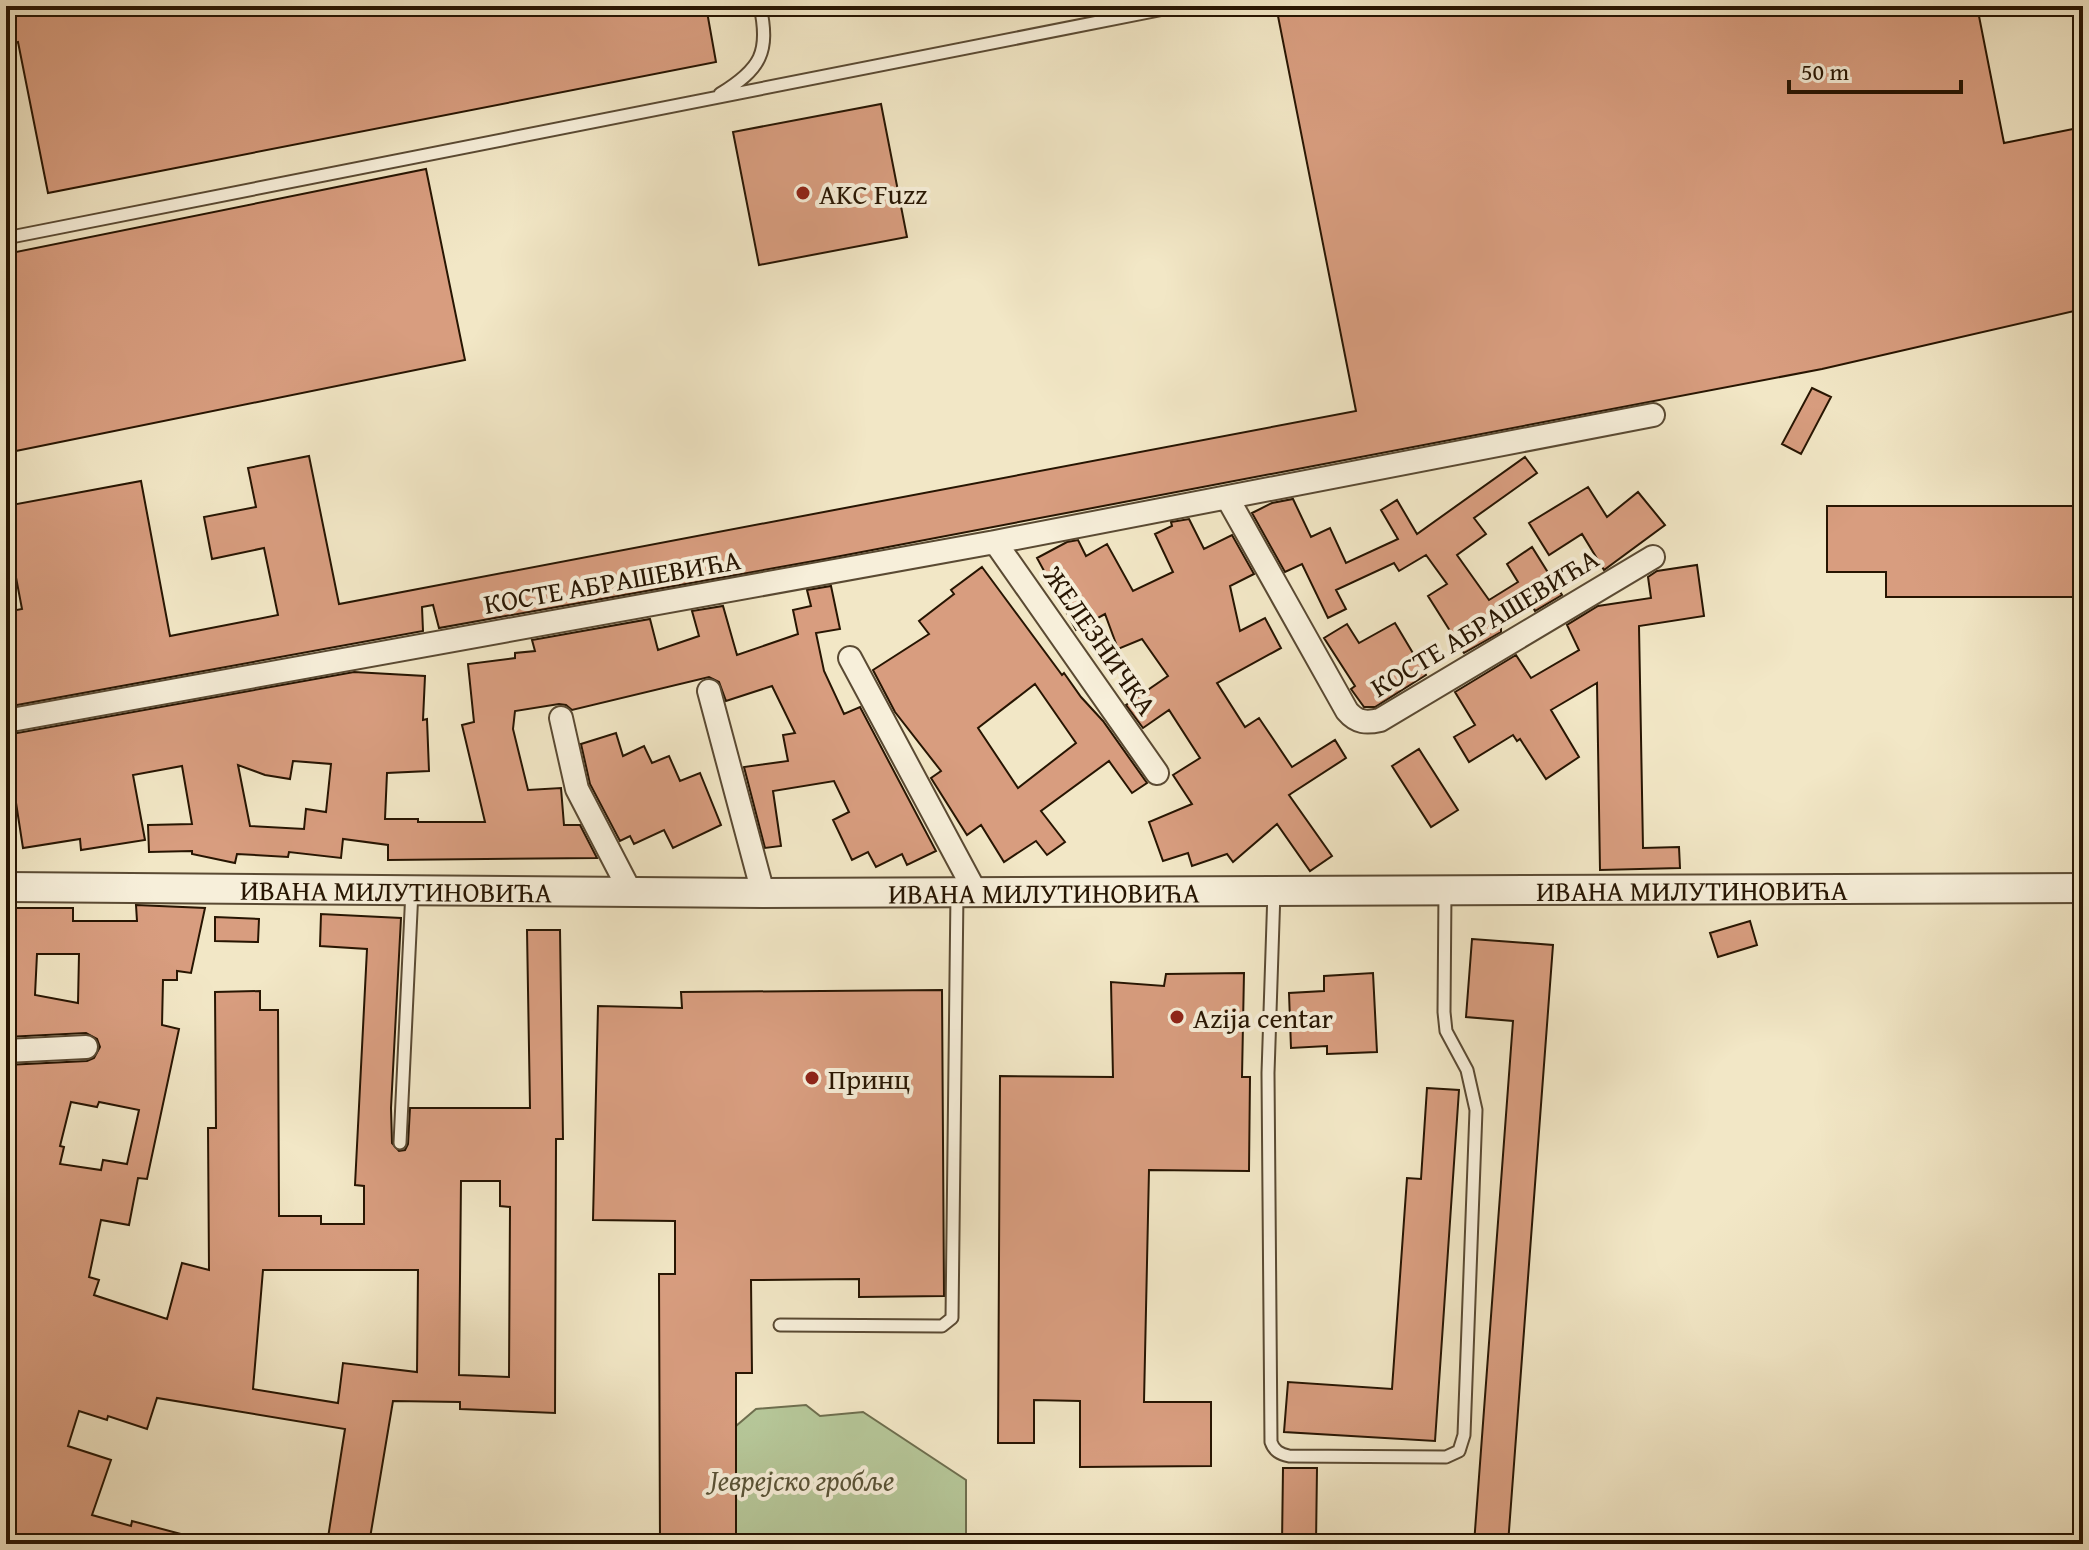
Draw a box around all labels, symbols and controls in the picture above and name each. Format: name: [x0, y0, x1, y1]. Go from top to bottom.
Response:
scale bar: [1789, 44, 1961, 94]
text: 50 m: [1801, 54, 1849, 89]
place label: AKC Fuzz: [819, 173, 927, 214]
marker: AKC Fuzz: [794, 184, 812, 202]
street label: КОСТЕ АБРАШЕВИЋА: [1362, 537, 1606, 707]
street label: КОСТЕ АБРАШЕВИЋА: [480, 538, 744, 624]
street label: ЖЕЛЕЗНИЧКА: [1034, 556, 1168, 723]
street label: ИВАНА МИЛУТИНОВИЋА: [240, 868, 552, 912]
street label: ИВАНА МИЛУТИНОВИЋА: [1536, 868, 1848, 911]
street label: ИВАНА МИЛУТИНОВИЋА: [888, 871, 1200, 913]
place label: Azija centar: [1193, 997, 1333, 1038]
marker: Azija centar: [1168, 1008, 1186, 1026]
place label: Принц: [828, 1058, 910, 1099]
marker: Принц: [803, 1069, 821, 1087]
park label: Јеврејско гробље: [706, 1459, 894, 1500]

